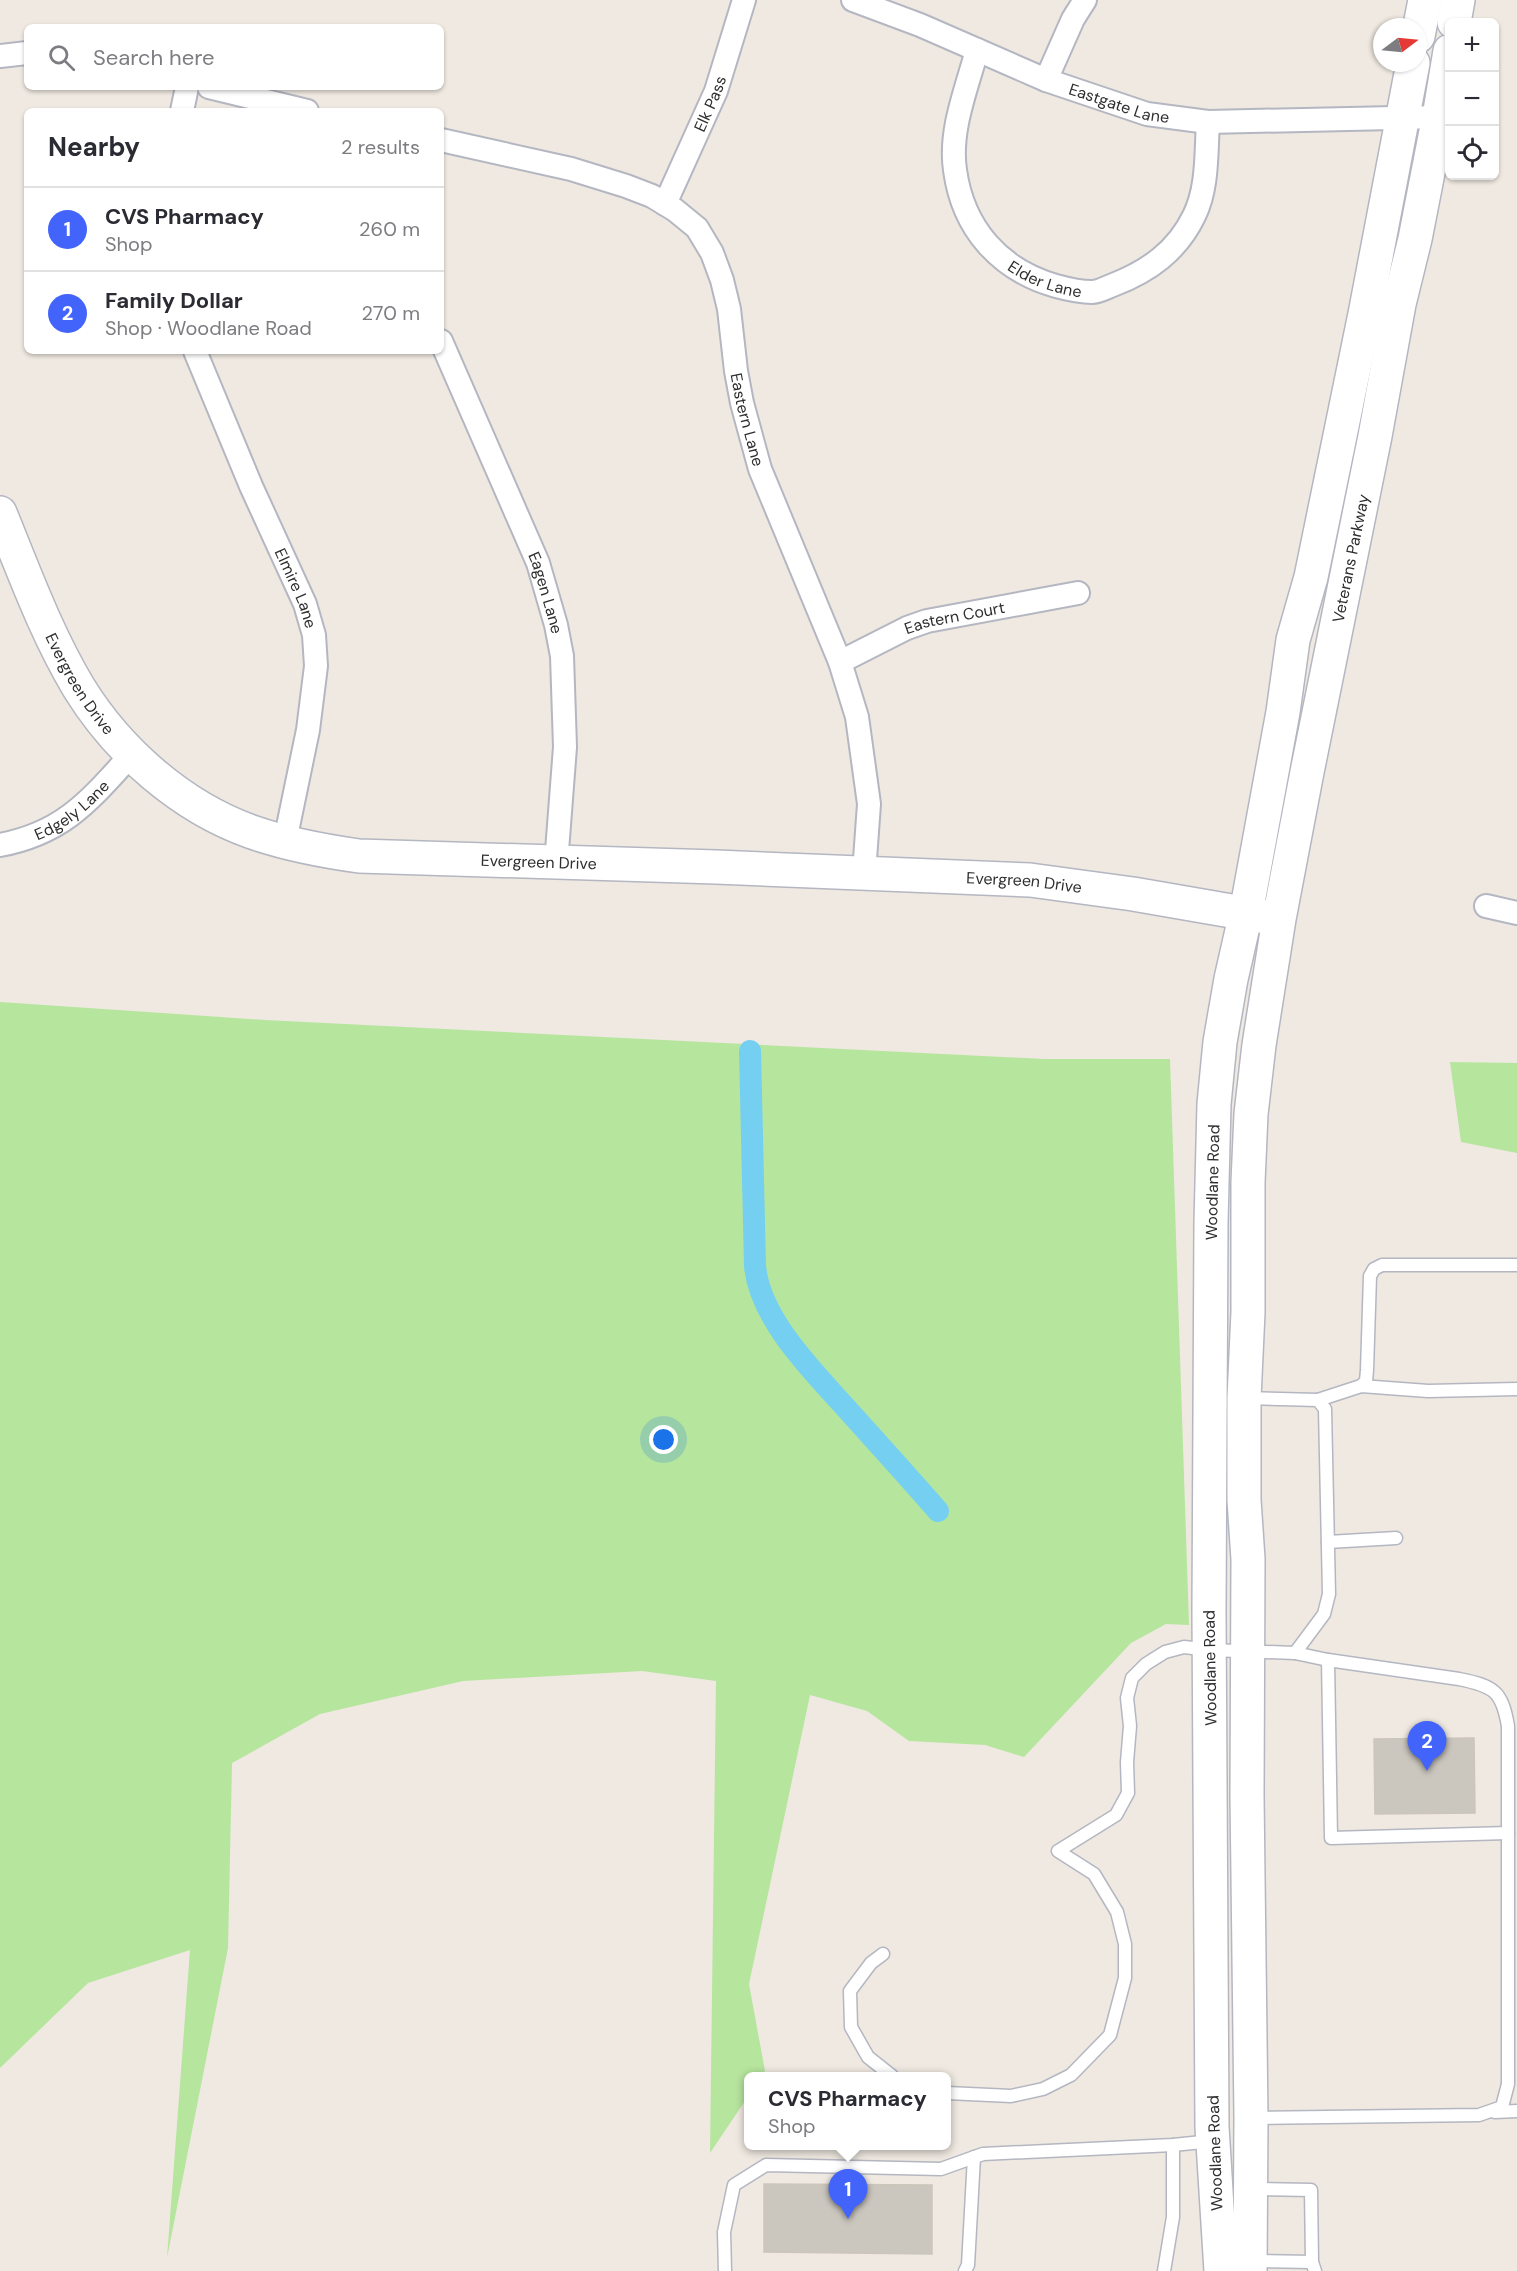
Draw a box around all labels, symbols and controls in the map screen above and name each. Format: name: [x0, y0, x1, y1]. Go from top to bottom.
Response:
north arrow: [1373, 18, 1427, 72]
map controls: [1445, 18, 1499, 180]
button: +: [1445, 18, 1499, 72]
search box: [24, 24, 444, 90]
icon: search: [45, 41, 78, 74]
text: Search here: [93, 43, 214, 72]
button: −: [1445, 72, 1499, 126]
street label: Elk Pass: [689, 73, 731, 135]
street label: Eastgate Lane: [1066, 78, 1171, 127]
button: locate: [1445, 126, 1499, 180]
text: Nearby: [48, 130, 140, 164]
text: 2 results: [341, 134, 420, 160]
text: CVS Pharmacy: [105, 202, 264, 231]
text: 1: [64, 216, 71, 242]
text: 260 m: [359, 216, 420, 242]
text: Shop: [105, 231, 152, 257]
street label: Elder Lane: [1004, 256, 1083, 302]
text: Family Dollar: [105, 286, 243, 315]
text: 2: [62, 300, 73, 326]
text: 270 m: [362, 300, 420, 326]
text: Shop · Woodlane Road: [105, 315, 312, 341]
street label: Eastern Lane: [726, 371, 769, 468]
street label: Veterans Parkway: [1327, 492, 1374, 624]
street label: Elmire Lane: [270, 545, 322, 631]
street label: Eagen Lane: [524, 548, 568, 635]
street label: Eastern Court: [901, 596, 1006, 639]
street label: Evergreen Drive: [41, 629, 119, 739]
street label: Edgely Lane: [31, 775, 114, 845]
street label: Evergreen Drive: [480, 849, 597, 874]
street label: Evergreen Drive: [966, 867, 1083, 897]
street label: Woodlane Road: [1200, 1124, 1224, 1240]
your location: [649, 1425, 678, 1454]
street label: Woodlane Road: [1198, 1610, 1222, 1726]
pin: 2: [1408, 1722, 1446, 1771]
popup: [744, 2072, 951, 2150]
text: CVS Pharmacy: [768, 2084, 927, 2113]
street label: Woodlane Road: [1202, 2095, 1228, 2211]
text: Shop: [768, 2113, 816, 2139]
pin: 1: [828, 2170, 868, 2219]

